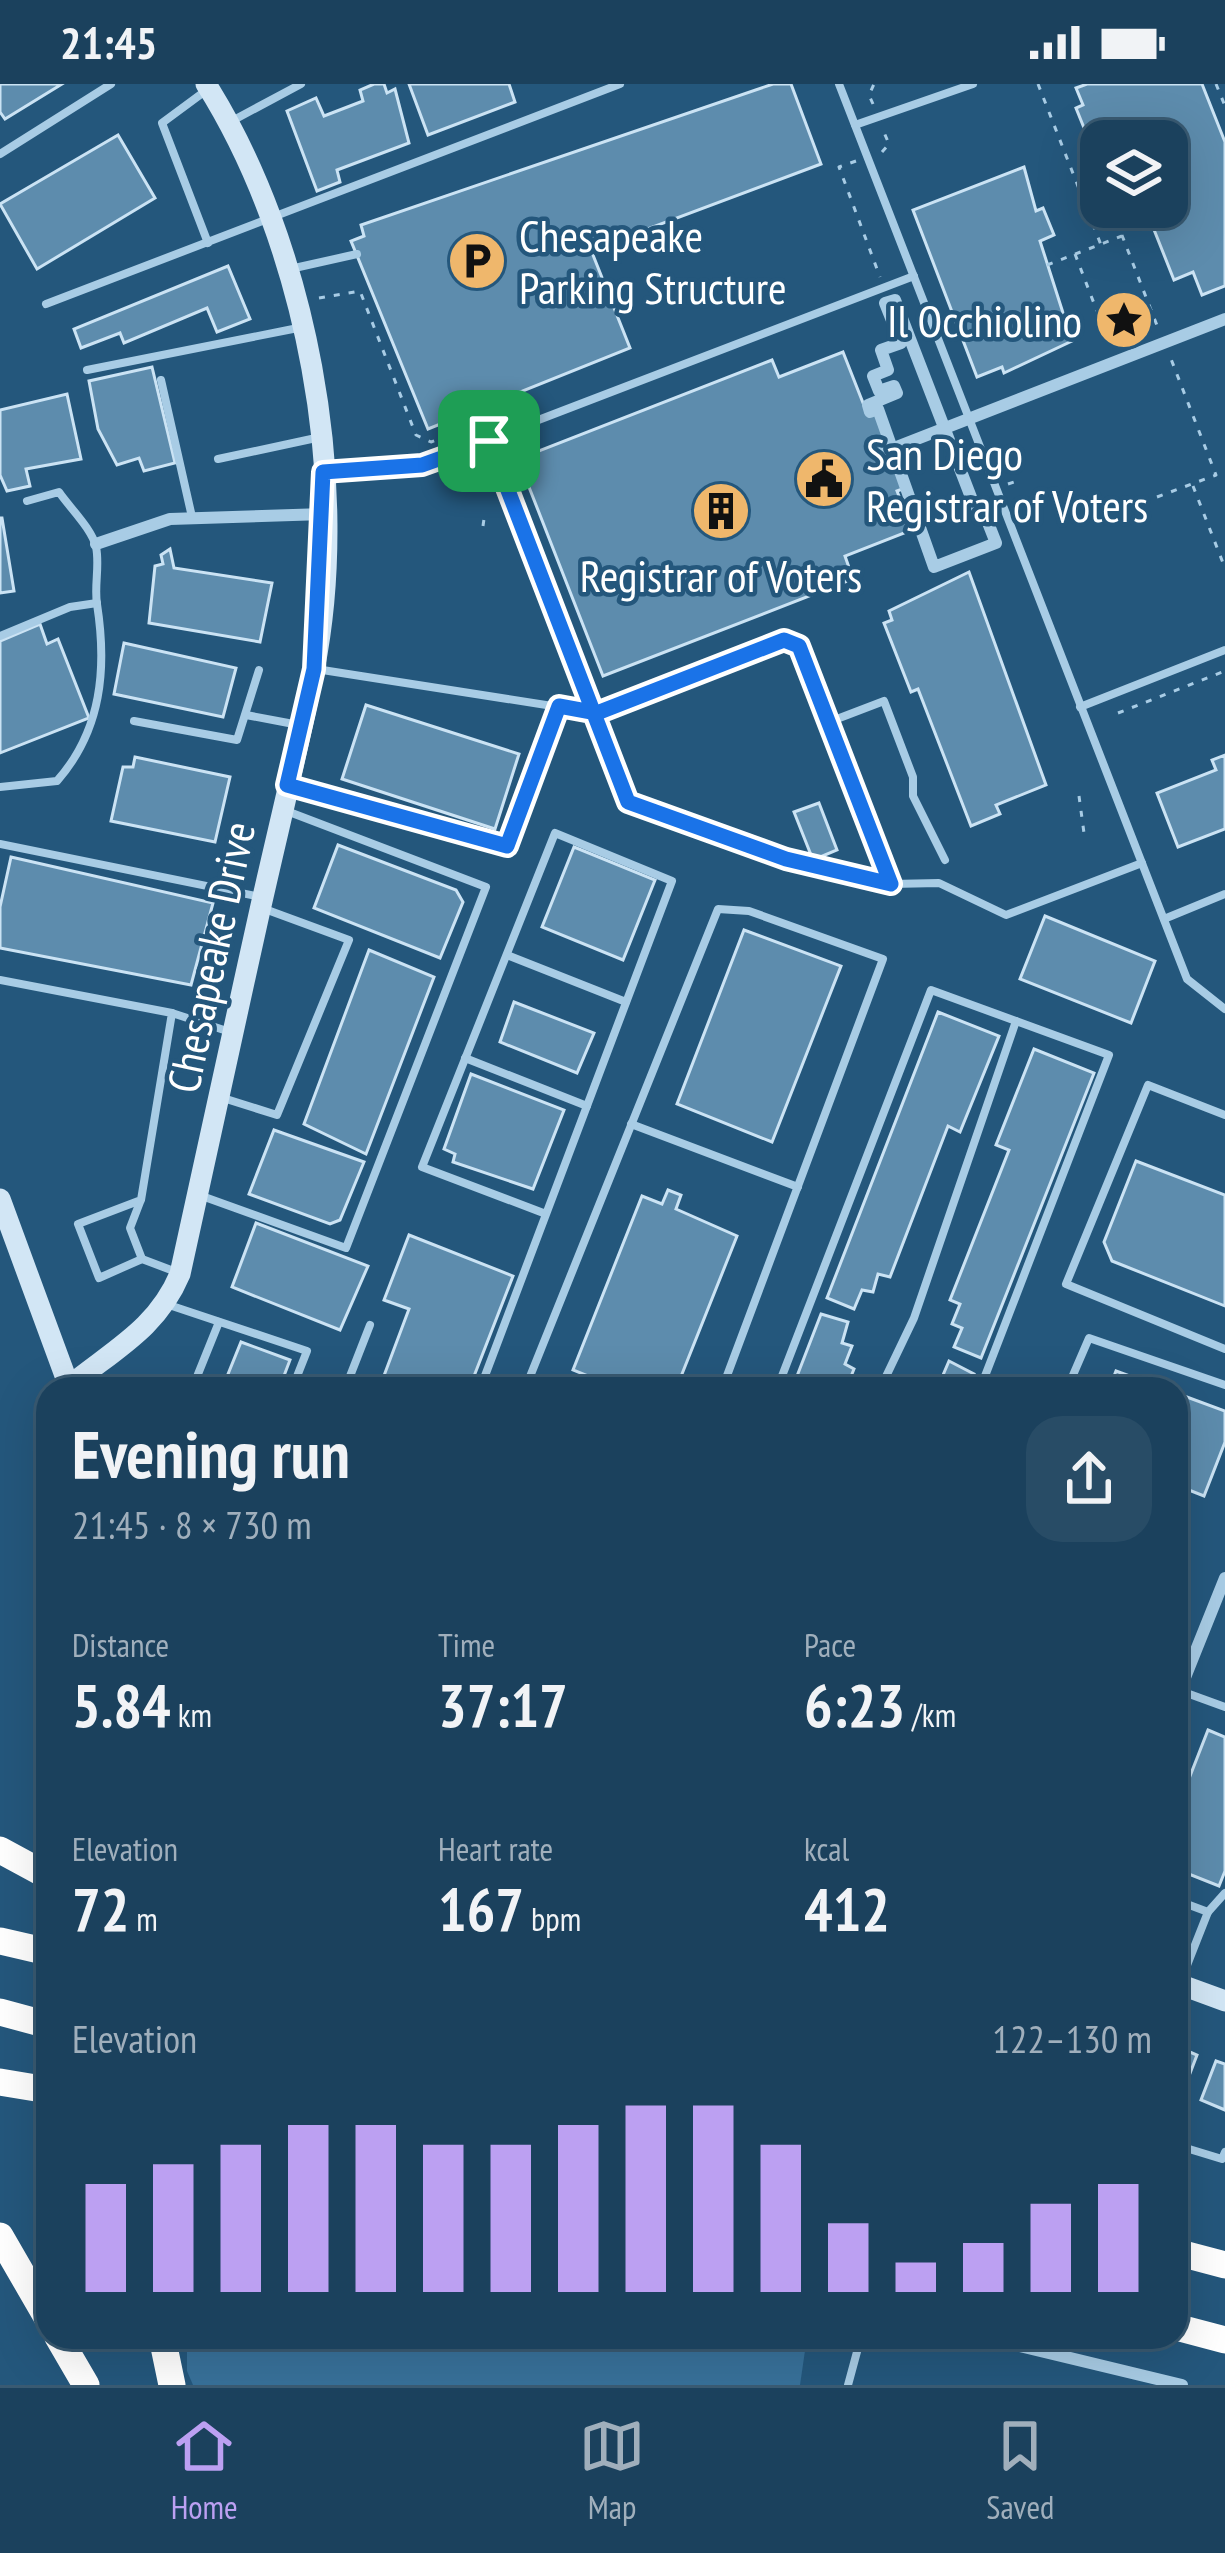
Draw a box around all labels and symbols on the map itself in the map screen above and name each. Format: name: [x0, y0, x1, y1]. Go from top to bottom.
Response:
place label: Chesapeake Parking Structure: [519, 206, 787, 316]
parking icon: Chesapeake Parking Structure: [446, 230, 508, 292]
place icon: Il Occhiolino: [1093, 289, 1155, 351]
place label: Il Occhiolino: [887, 291, 1082, 349]
pin: [438, 390, 540, 492]
place label: San Diego Registrar of Voters: [866, 424, 1148, 534]
public building icon: San Diego Registrar of Voters: [793, 448, 855, 510]
building icon: Registrar of Voters: [690, 480, 752, 542]
place label: Registrar of Voters: [580, 546, 862, 604]
street label: Chesapeake Drive: [153, 816, 267, 1098]

